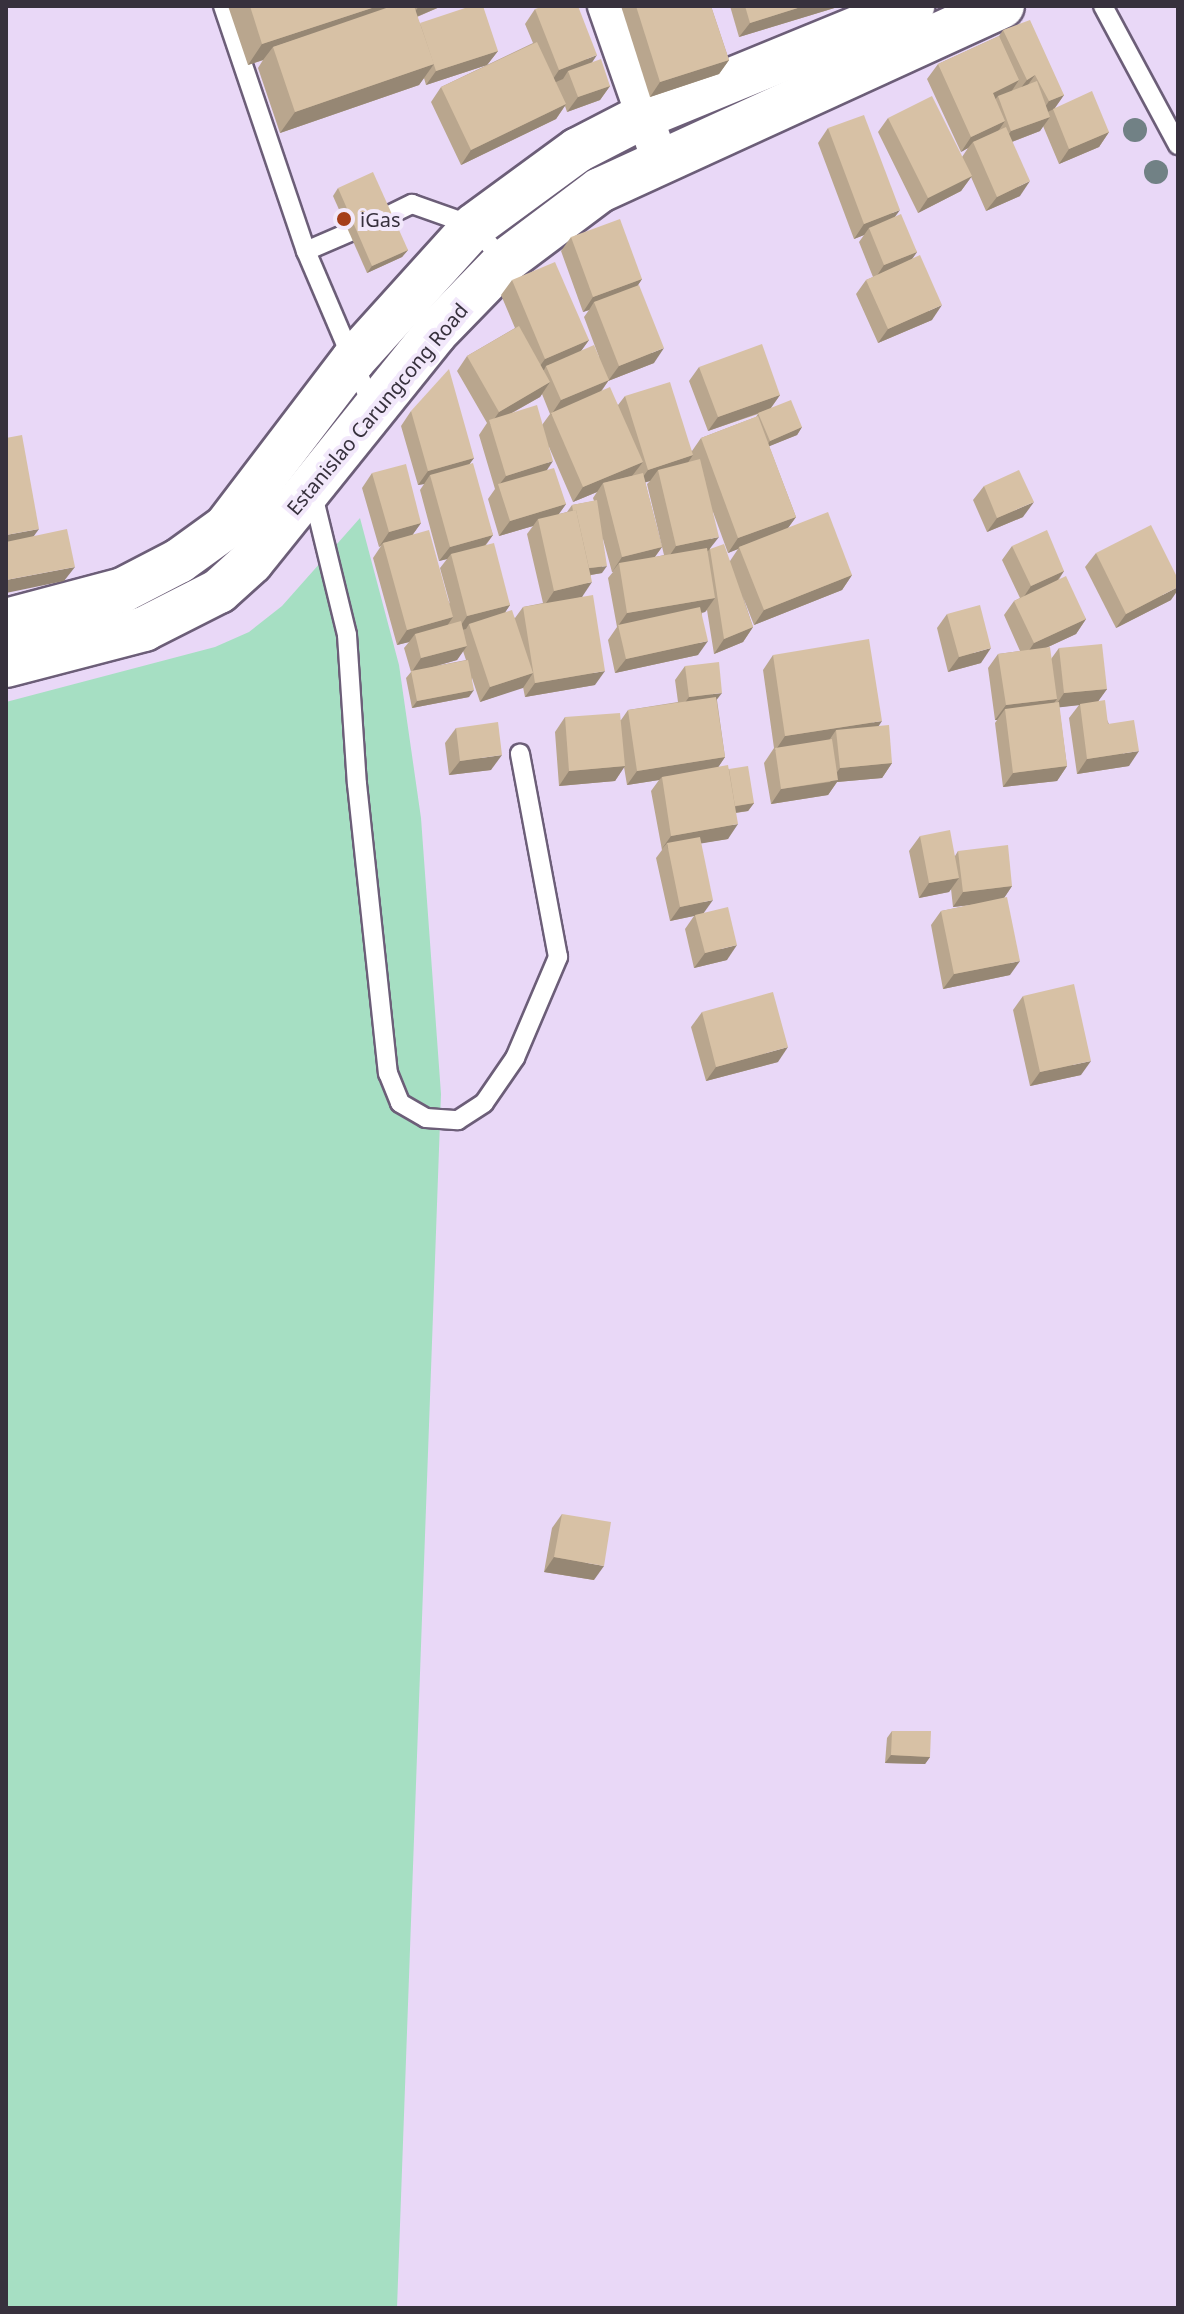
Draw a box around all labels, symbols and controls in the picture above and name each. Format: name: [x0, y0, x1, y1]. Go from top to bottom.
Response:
place label: iGas: [360, 207, 401, 231]
marker: iGas: [335, 210, 353, 228]
street label: Estanislao Carungcong Road: [281, 298, 473, 520]

